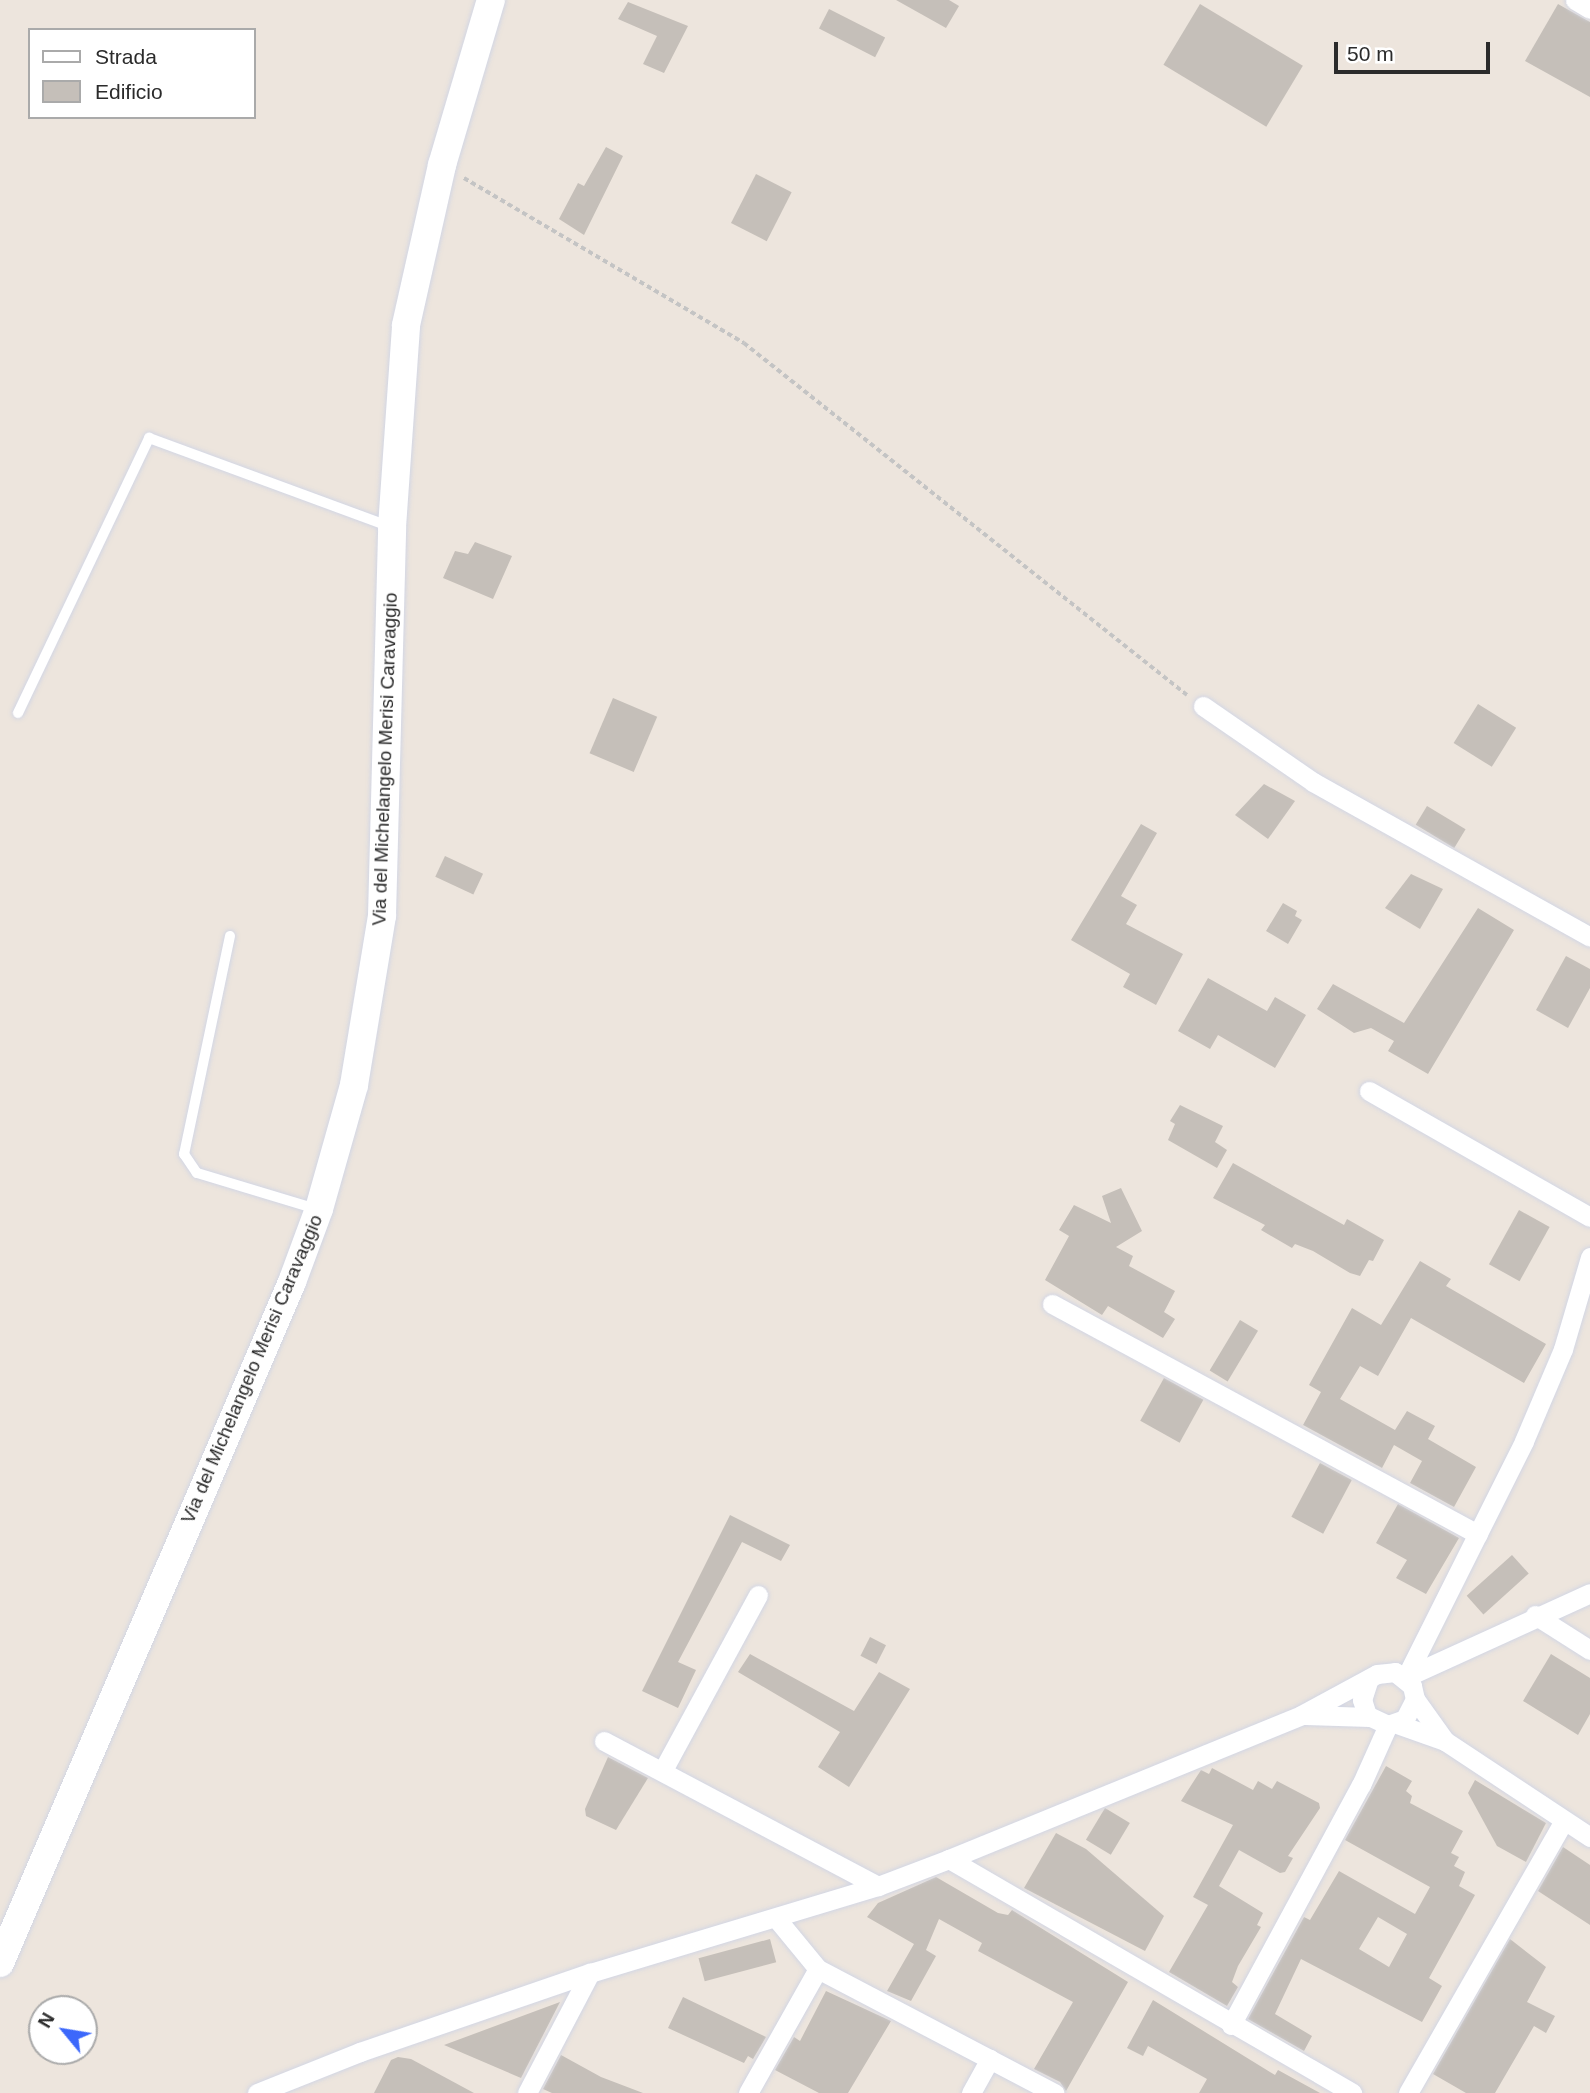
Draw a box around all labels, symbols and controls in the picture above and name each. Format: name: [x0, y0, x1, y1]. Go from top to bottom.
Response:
legend: [28, 28, 256, 119]
scale bar: [1338, 28, 1494, 72]
text: 50 m: [1347, 42, 1394, 65]
text: Strada: [95, 45, 157, 68]
text: Edificio: [95, 80, 163, 103]
street label: Via del Michelangelo Merisi Caravaggio: [368, 592, 402, 926]
street label: Via del Michelangelo Merisi Caravaggio: [176, 1211, 328, 1527]
north arrow: [28, 1995, 98, 2065]
text: N: [34, 2009, 59, 2031]

